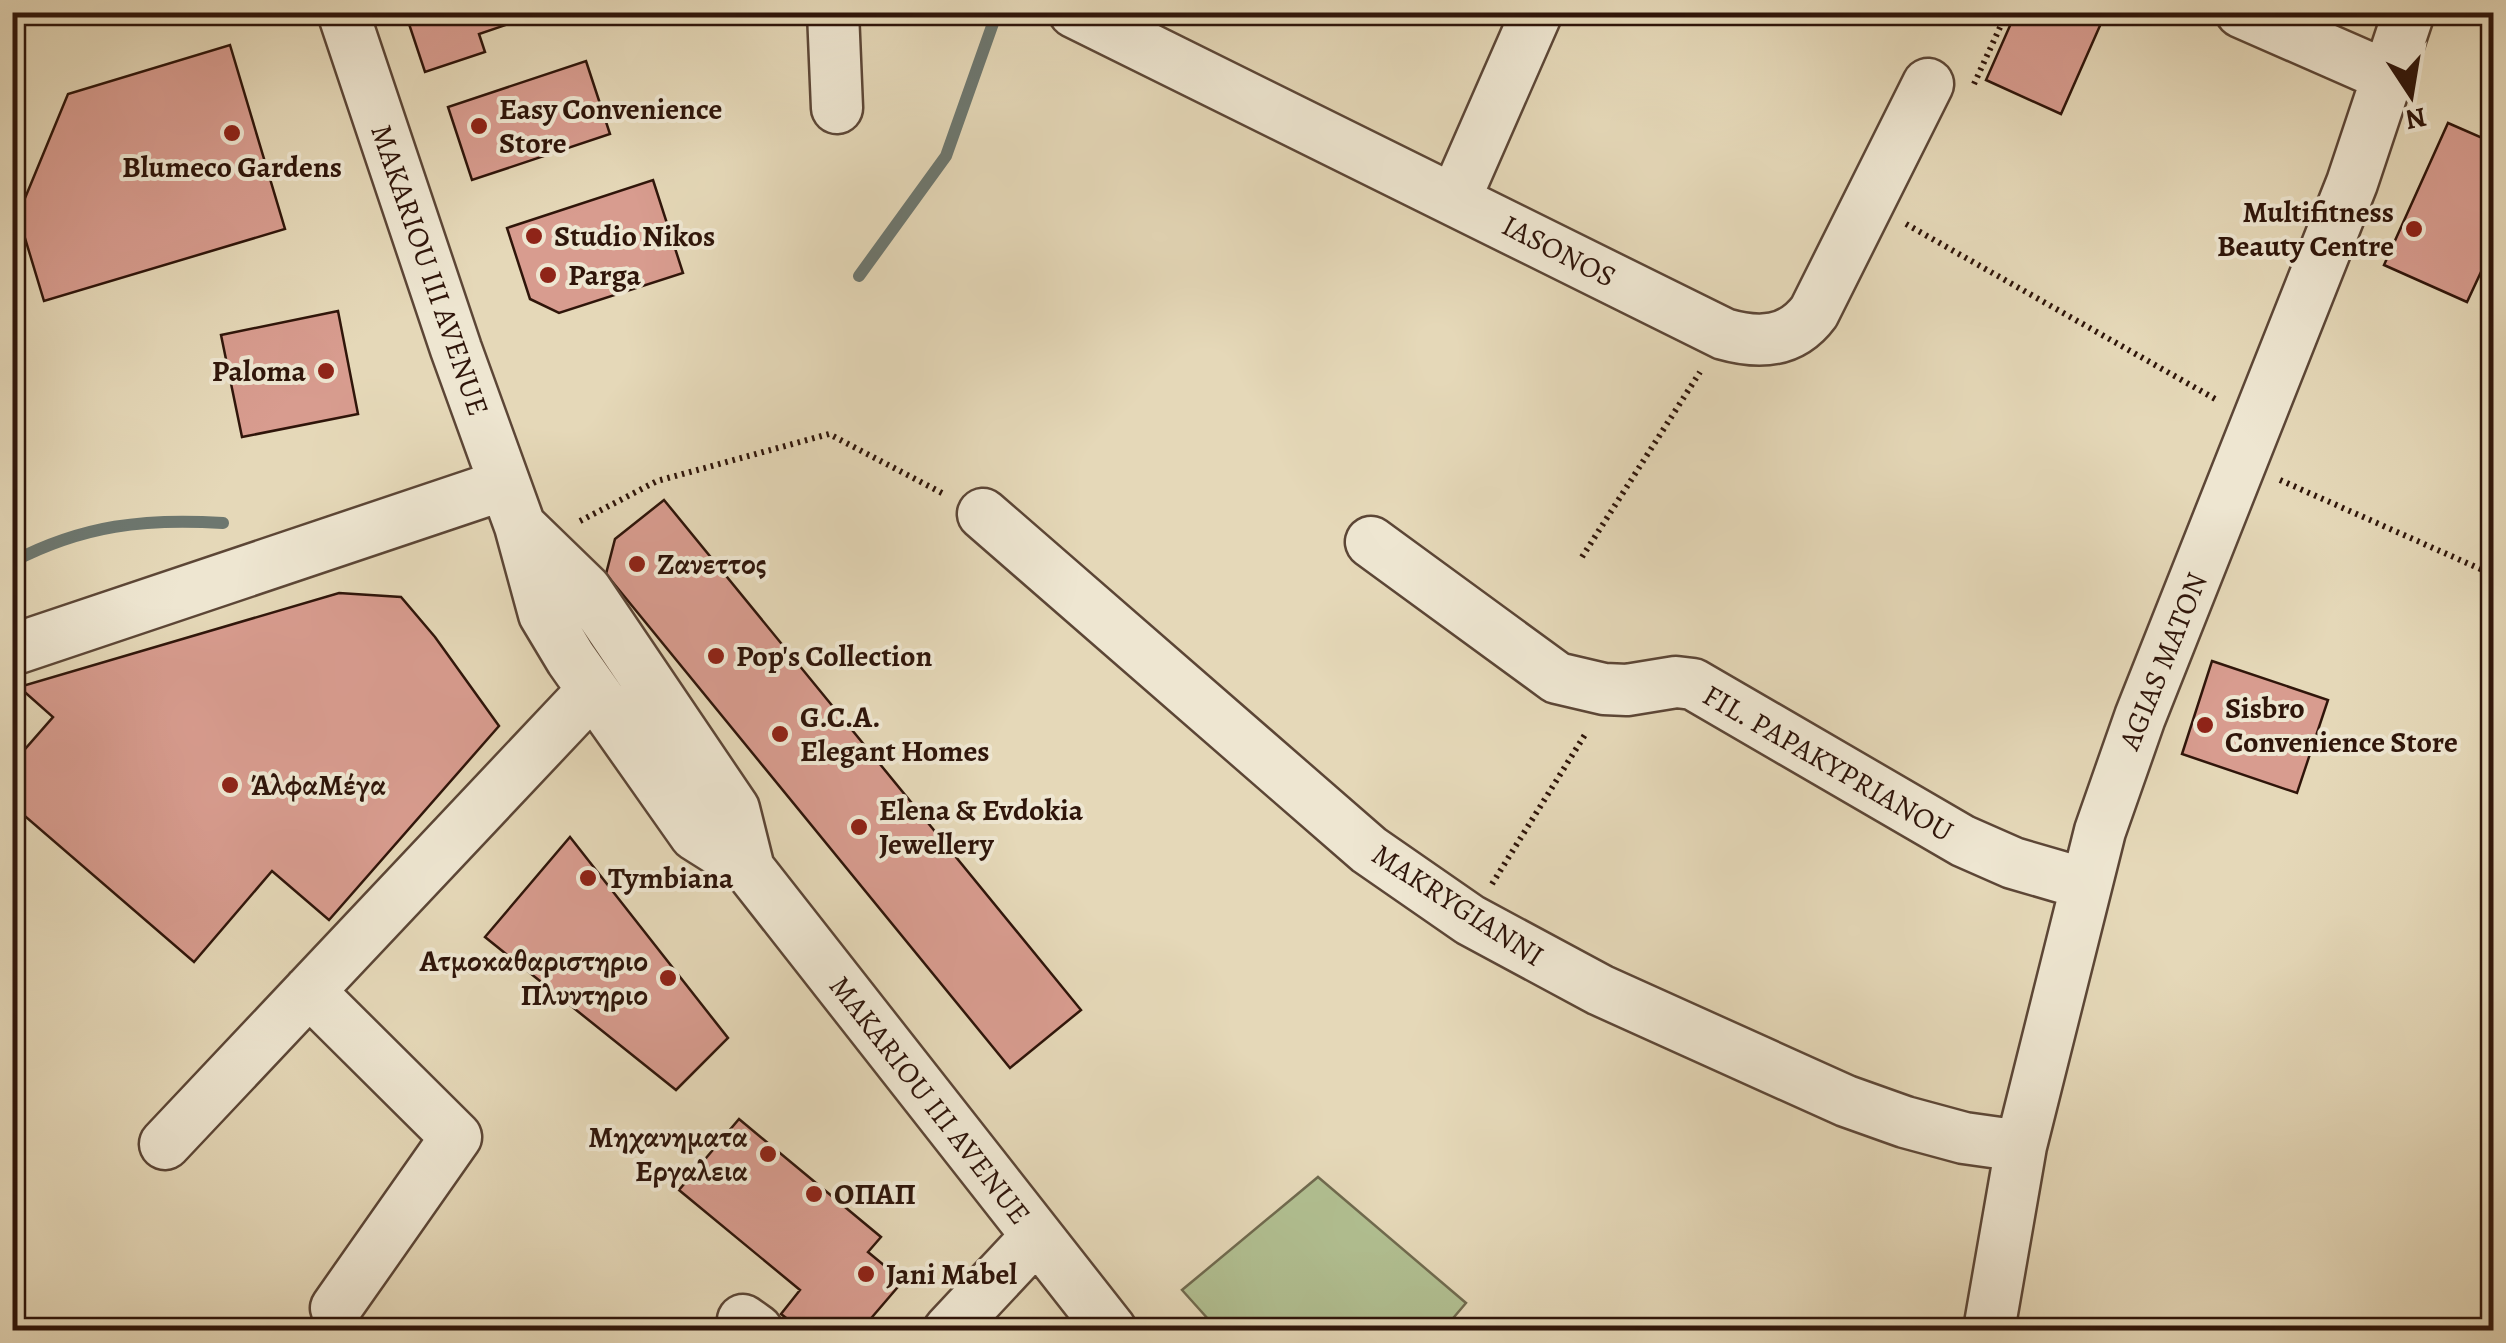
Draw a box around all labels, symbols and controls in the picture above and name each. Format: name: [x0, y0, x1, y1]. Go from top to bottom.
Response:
north arrow: [2361, 45, 2461, 145]
place label: Easy Convenience Store: [499, 89, 722, 163]
text: N: [2402, 98, 2430, 139]
marker: Easy Convenience Store: [468, 115, 490, 137]
street label: MAKARIOU III AVENUE: [361, 119, 499, 421]
marker: Blumeco Gardens: [221, 122, 243, 144]
place label: Blumeco Gardens: [122, 147, 342, 187]
place label: Multifitness Beauty Centre: [2217, 192, 2394, 266]
street label: IASONOS: [1495, 205, 1623, 297]
place label: Studio Nikos: [554, 216, 715, 256]
marker: Multifitness Beauty Centre: [2403, 218, 2425, 240]
marker: Studio Nikos: [523, 225, 545, 247]
place label: Parga: [568, 255, 641, 295]
marker: Parga: [537, 264, 559, 286]
place label: Paloma: [212, 351, 307, 391]
marker: Paloma: [315, 360, 337, 382]
place label: Ζανεττος: [657, 544, 767, 584]
marker: Ζανεττος: [626, 553, 648, 575]
street label: AGIAS MATON: [2109, 567, 2217, 756]
place label: Pop's Collection: [736, 636, 933, 676]
marker: Pop's Collection: [705, 645, 727, 667]
street label: FIL. PAPAKYPRIANOU: [1695, 675, 1961, 851]
place label: Sisbro Convenience Store: [2225, 688, 2458, 762]
place label: G.C.A. Elegant Homes: [800, 697, 989, 771]
marker: Sisbro Convenience Store: [2194, 714, 2216, 736]
marker: G.C.A. Elegant Homes: [769, 723, 791, 745]
place label: ΆλφαΜέγα: [250, 765, 386, 805]
marker: ΆλφαΜέγα: [219, 774, 241, 796]
place label: Elena & Evdokia Jewellery: [879, 790, 1084, 864]
marker: Elena & Evdokia Jewellery: [848, 816, 870, 838]
street label: MAKRYGIANNI: [1364, 834, 1552, 976]
place label: Tymbiana: [608, 858, 734, 898]
marker: Tymbiana: [577, 867, 599, 889]
place label: Ατμοκαθαριστηριο Πλυντηριο: [419, 941, 648, 1015]
marker: Ατμοκαθαριστηριο Πλυντηριο: [657, 967, 679, 989]
street label: MAKARIOU III AVENUE: [820, 967, 1040, 1233]
place label: Μηχανηματα Εργαλεια: [588, 1117, 748, 1191]
marker: Μηχανηματα Εργαλεια: [757, 1143, 779, 1165]
place label: ΟΠΑΠ: [834, 1174, 916, 1214]
marker: ΟΠΑΠ: [803, 1183, 825, 1205]
place label: Jani Mabel: [886, 1254, 1017, 1294]
marker: Jani Mabel: [855, 1263, 877, 1285]

